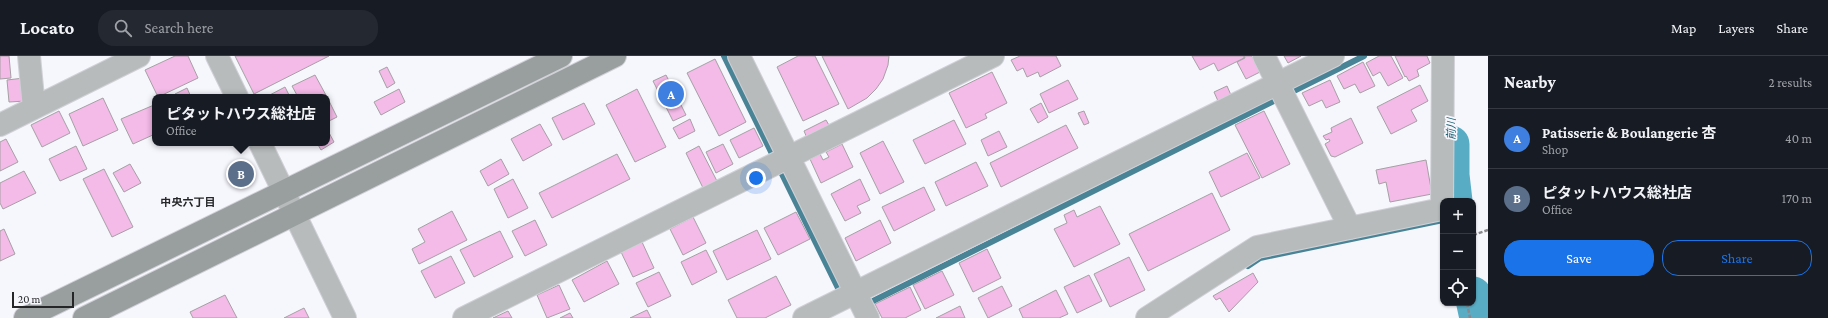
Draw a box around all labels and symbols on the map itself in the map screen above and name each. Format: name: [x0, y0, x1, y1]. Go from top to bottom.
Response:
pin: A: [658, 79, 684, 109]
water label: 前川: [1445, 117, 1457, 140]
pin: B: [228, 159, 254, 189]
your location: [746, 168, 766, 188]
district label: 中央六丁目: [161, 196, 216, 208]
scale bar: [12, 290, 74, 309]

